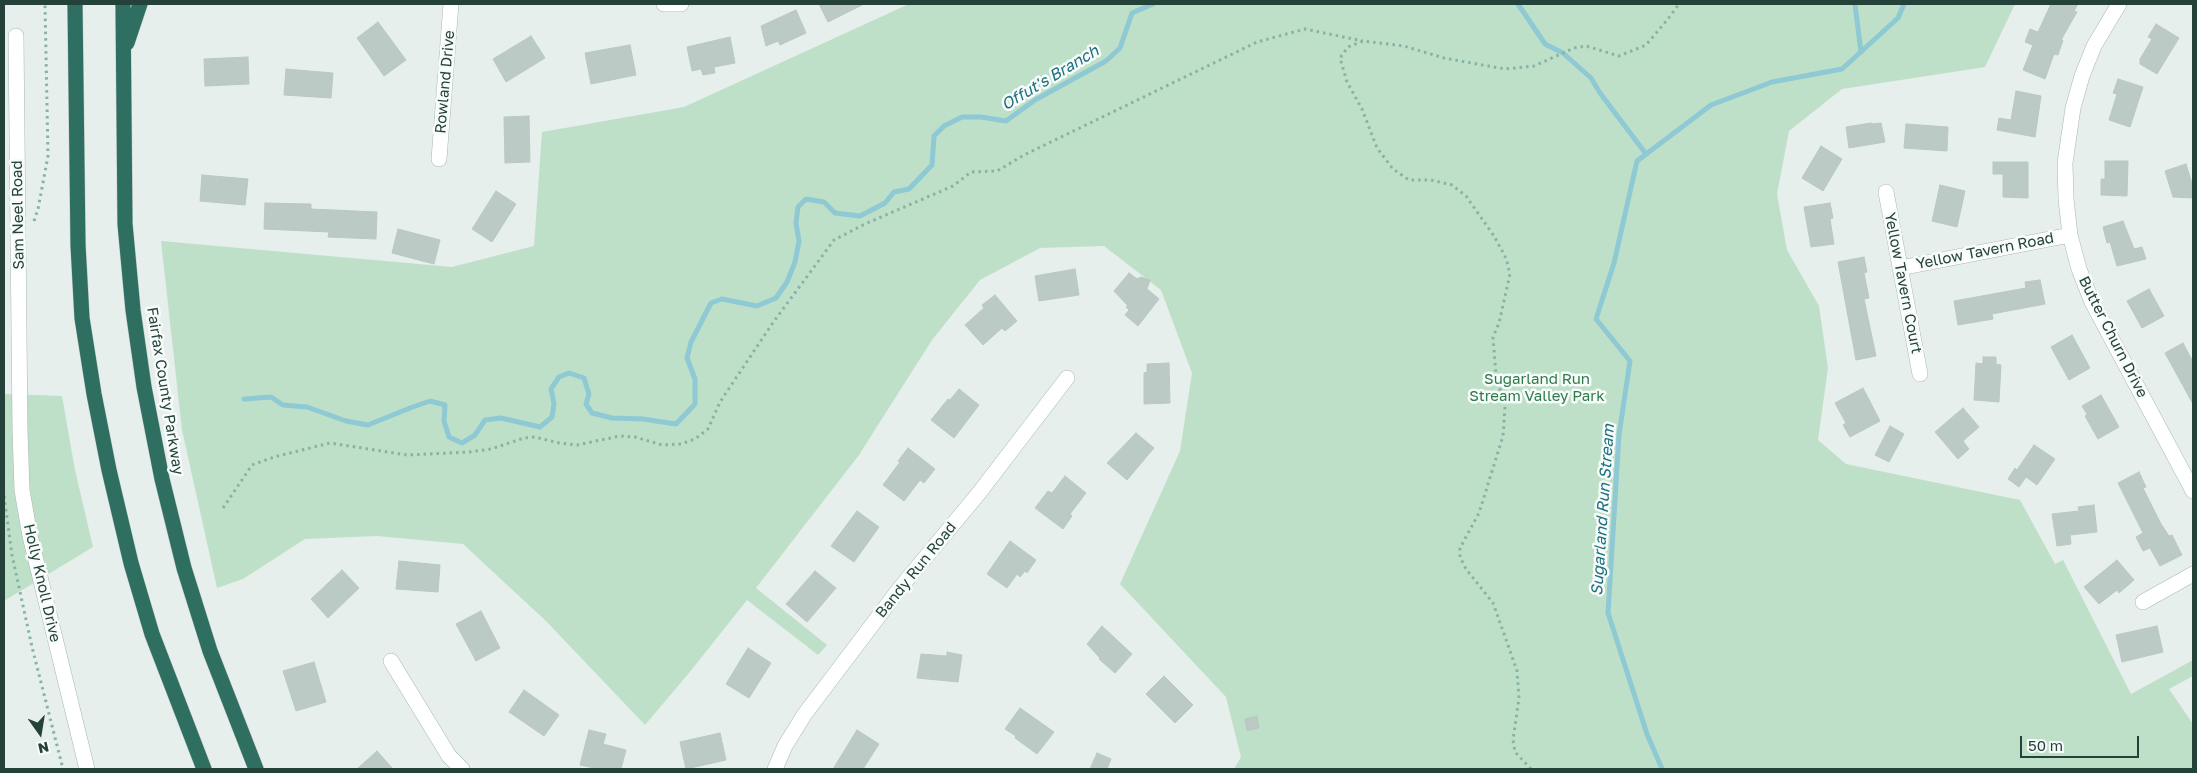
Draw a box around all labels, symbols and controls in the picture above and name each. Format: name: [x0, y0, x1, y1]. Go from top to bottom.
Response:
street label: Rowland Drive: [432, 30, 458, 134]
water label: Offut's Branch: [998, 41, 1102, 115]
street label: Sam Neel Road: [8, 160, 28, 270]
street label: Yellow Tavern Court: [1880, 211, 1926, 355]
street label: Yellow Tavern Road: [1915, 229, 2055, 273]
street label: Butter Churn Drive: [2075, 273, 2151, 401]
street label: Fairfax County Parkway: [143, 306, 187, 476]
park label: Sugarland Run Stream Valley Park: [1469, 370, 1605, 405]
water label: Sugarland Run Stream: [1587, 424, 1619, 596]
street label: Bandy Run Road: [872, 519, 960, 621]
street label: Holly Knoll Drive: [20, 522, 64, 644]
north arrow: [15, 708, 65, 758]
scale bar: [2022, 726, 2141, 758]
text: 50 m: [2028, 736, 2063, 754]
text: N: [36, 739, 51, 758]

